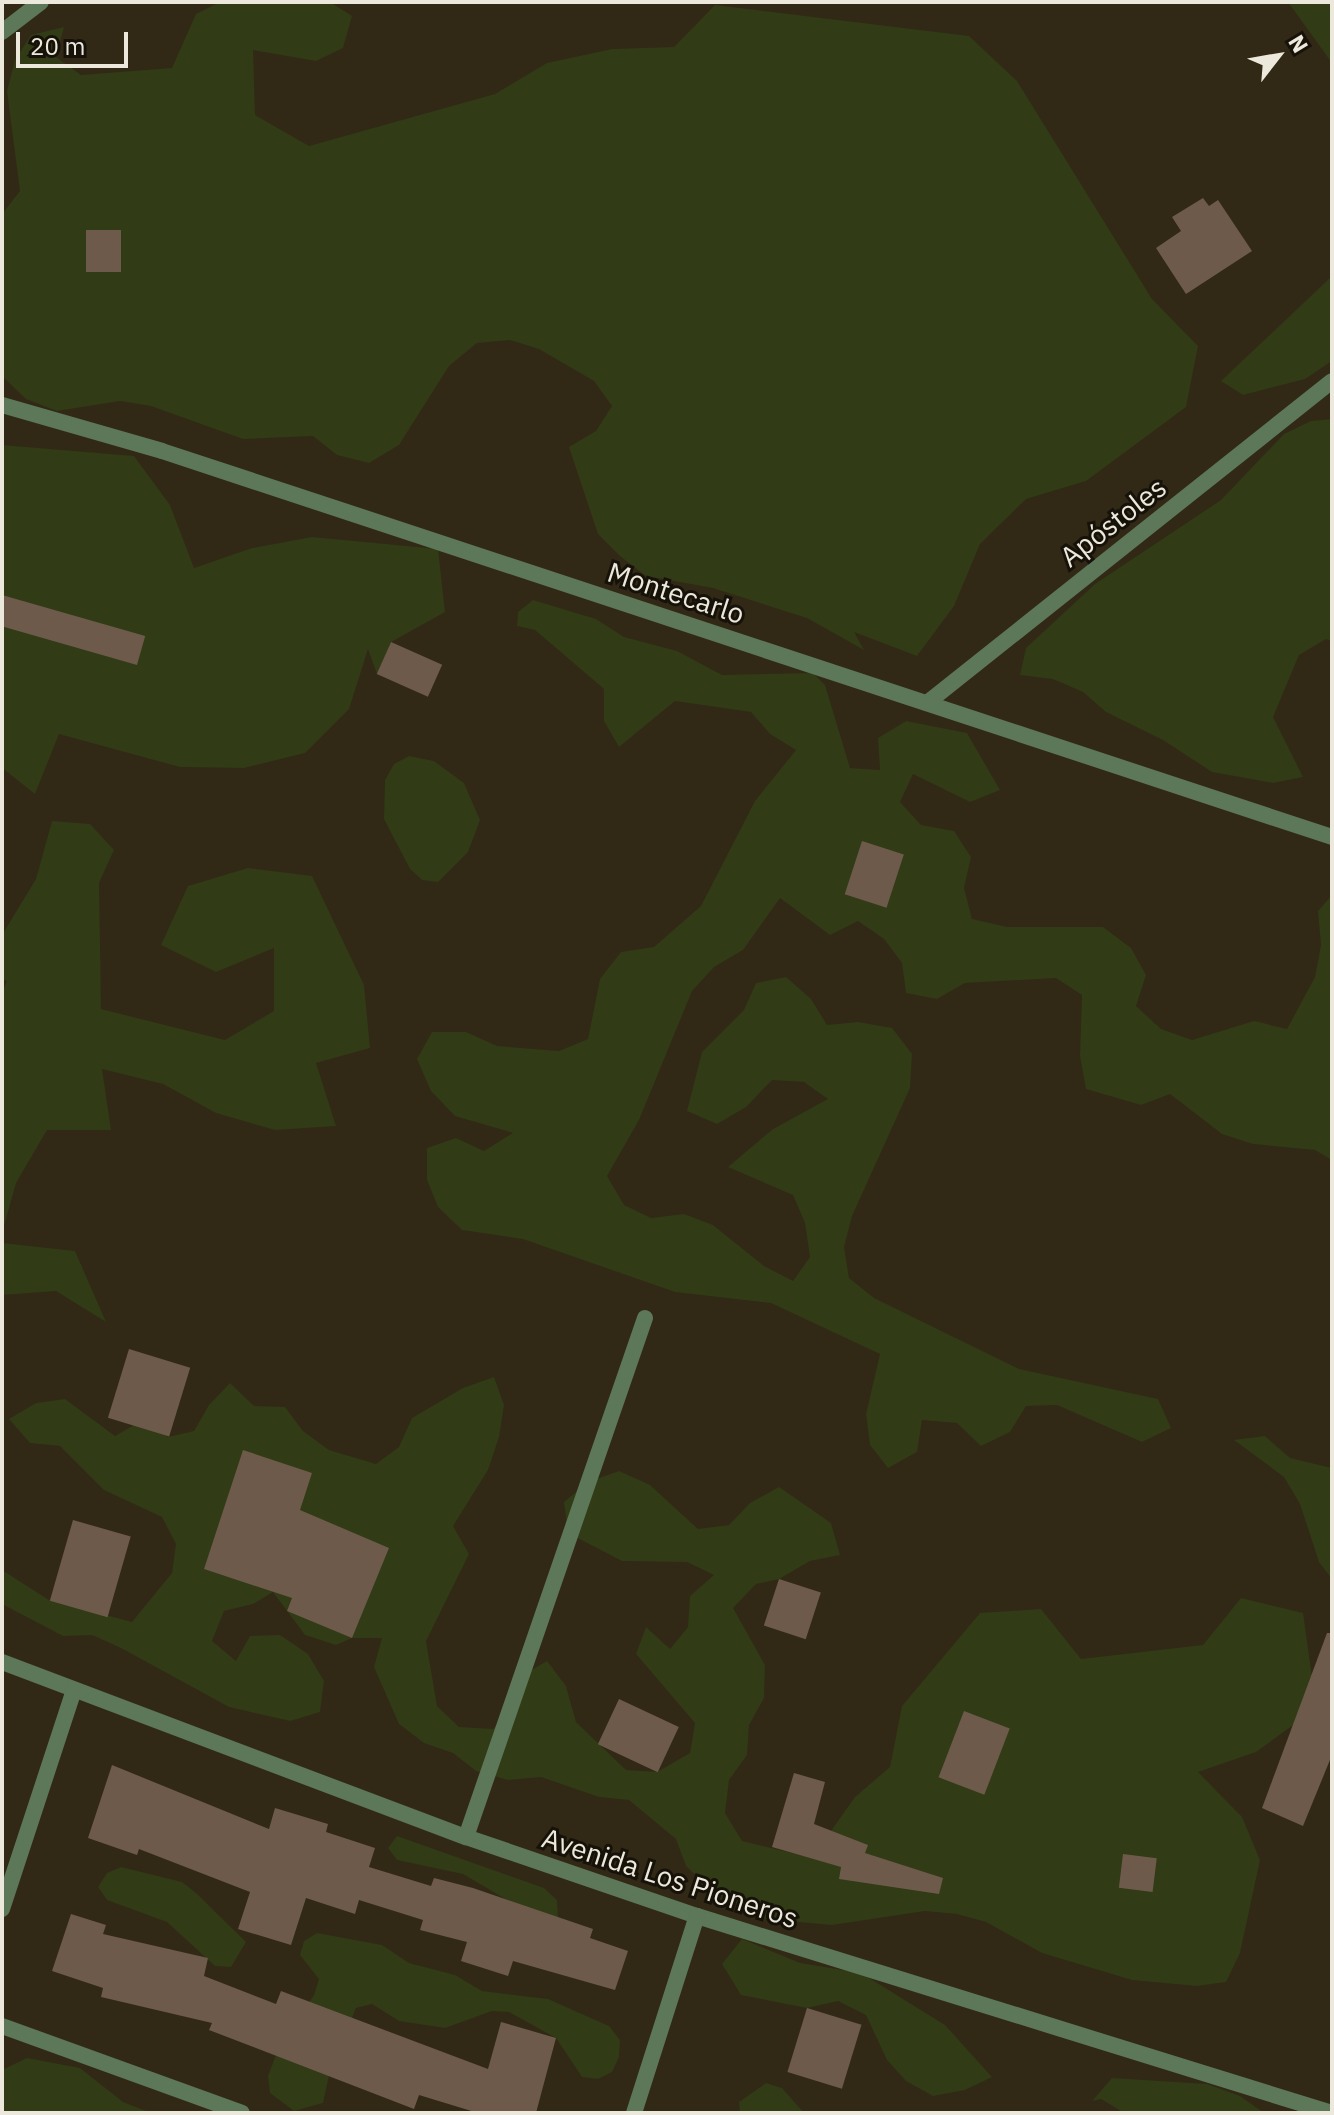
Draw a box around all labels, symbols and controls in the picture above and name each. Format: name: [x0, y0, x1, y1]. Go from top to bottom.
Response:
scale bar: [20, 16, 132, 66]
north arrow: [1238, 16, 1318, 96]
text: N: [1282, 29, 1316, 58]
text: 20 m: [30, 30, 85, 62]
street label: Apóstoles: [1053, 470, 1173, 574]
street label: Montecarlo: [603, 555, 749, 631]
street label: Avenida Los Pioneros: [538, 1821, 802, 1935]

